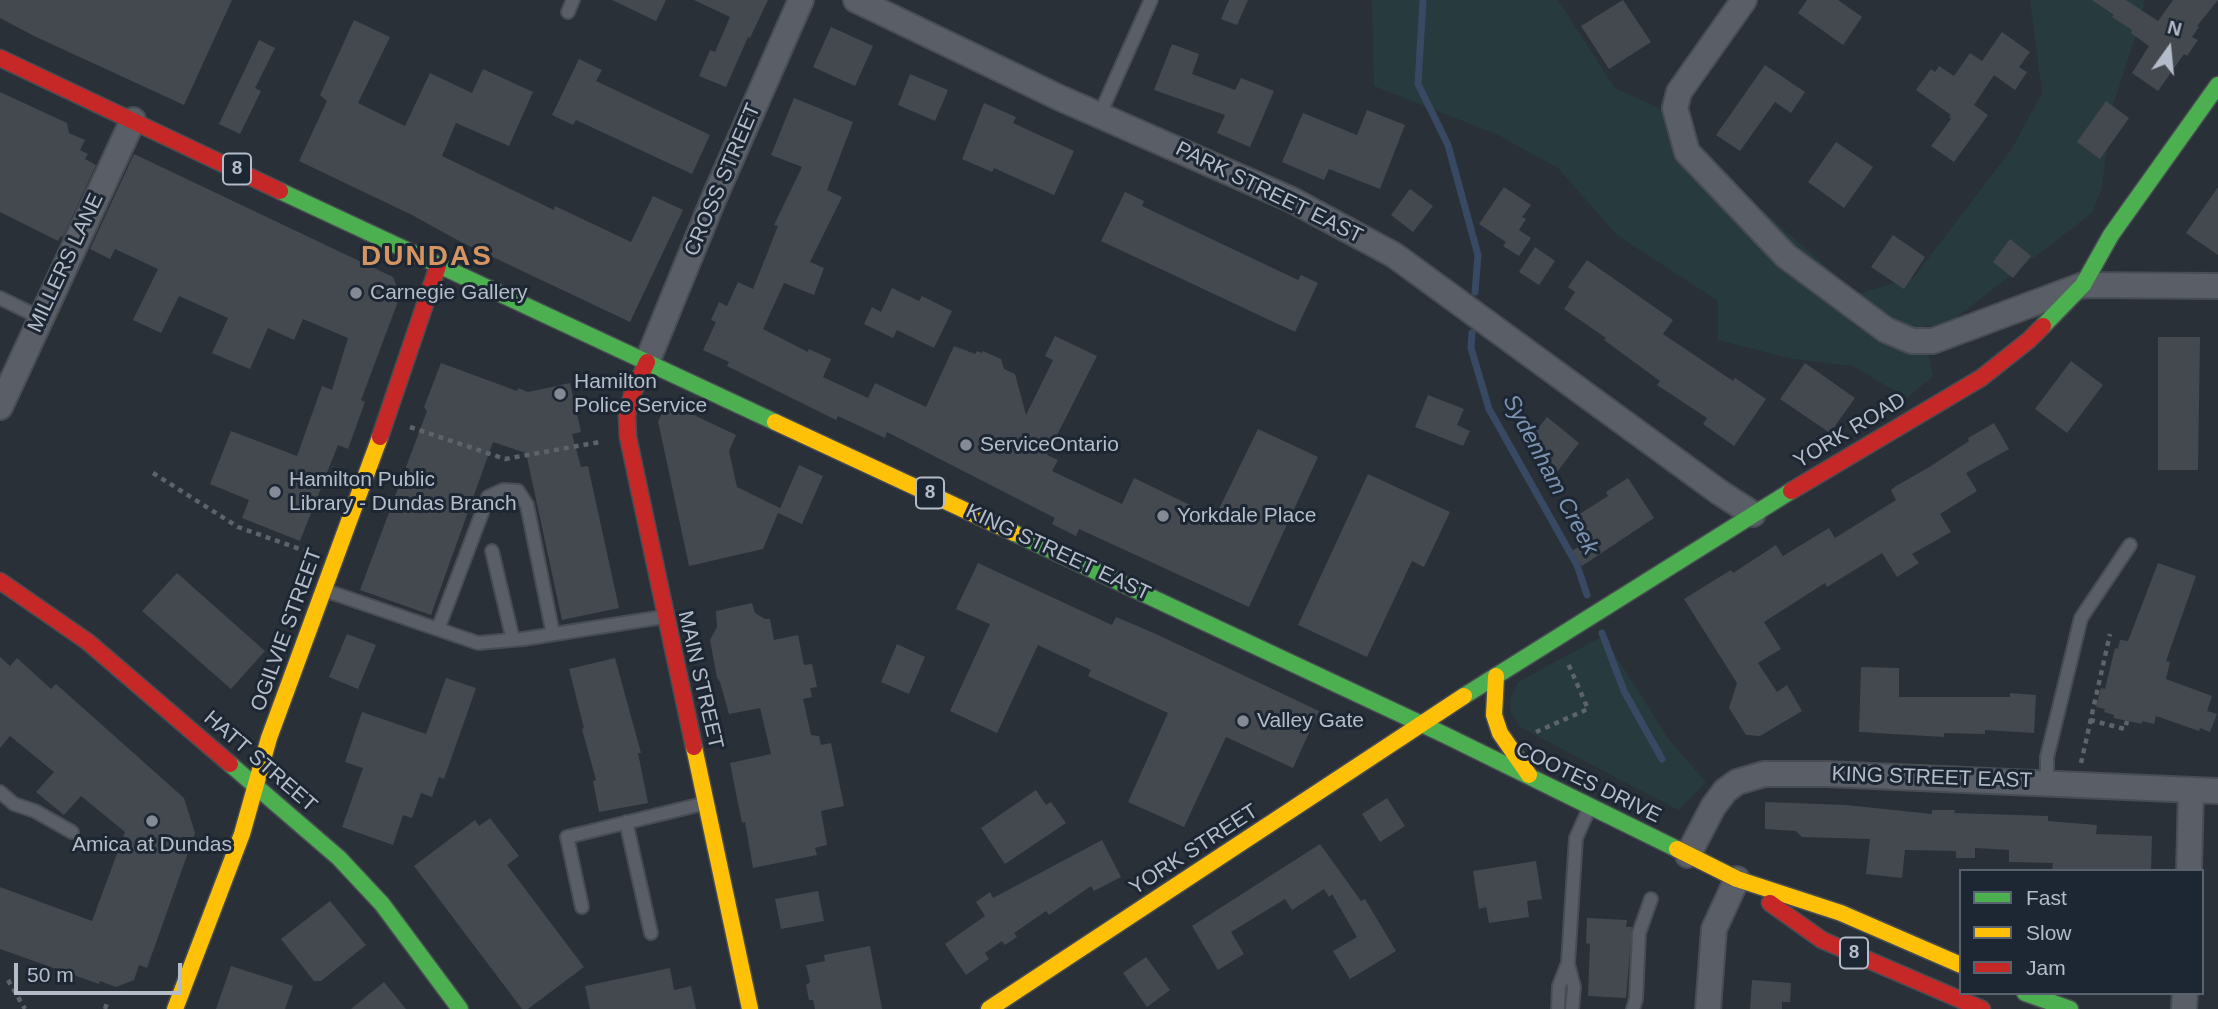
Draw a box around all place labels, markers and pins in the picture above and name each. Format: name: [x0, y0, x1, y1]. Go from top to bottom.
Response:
place label: Carnegie Gallery: [370, 280, 528, 306]
marker: Carnegie Gallery: [348, 285, 364, 301]
place label: Hamilton Police Service: [574, 369, 707, 419]
marker: Hamilton Police Service: [552, 386, 568, 402]
place label: ServiceOntario: [980, 432, 1119, 458]
marker: ServiceOntario: [958, 437, 974, 453]
place label: Hamilton Public Library - Dundas Branch: [289, 467, 517, 517]
marker: Hamilton Public Library - Dundas Branch: [267, 484, 283, 500]
place label: Yorkdale Place: [1177, 503, 1316, 529]
marker: Yorkdale Place: [1155, 508, 1171, 524]
place label: Valley Gate: [1257, 708, 1364, 734]
marker: Valley Gate: [1235, 713, 1251, 729]
marker: Amica at Dundas: [144, 813, 160, 829]
place label: Amica at Dundas: [72, 832, 232, 858]

